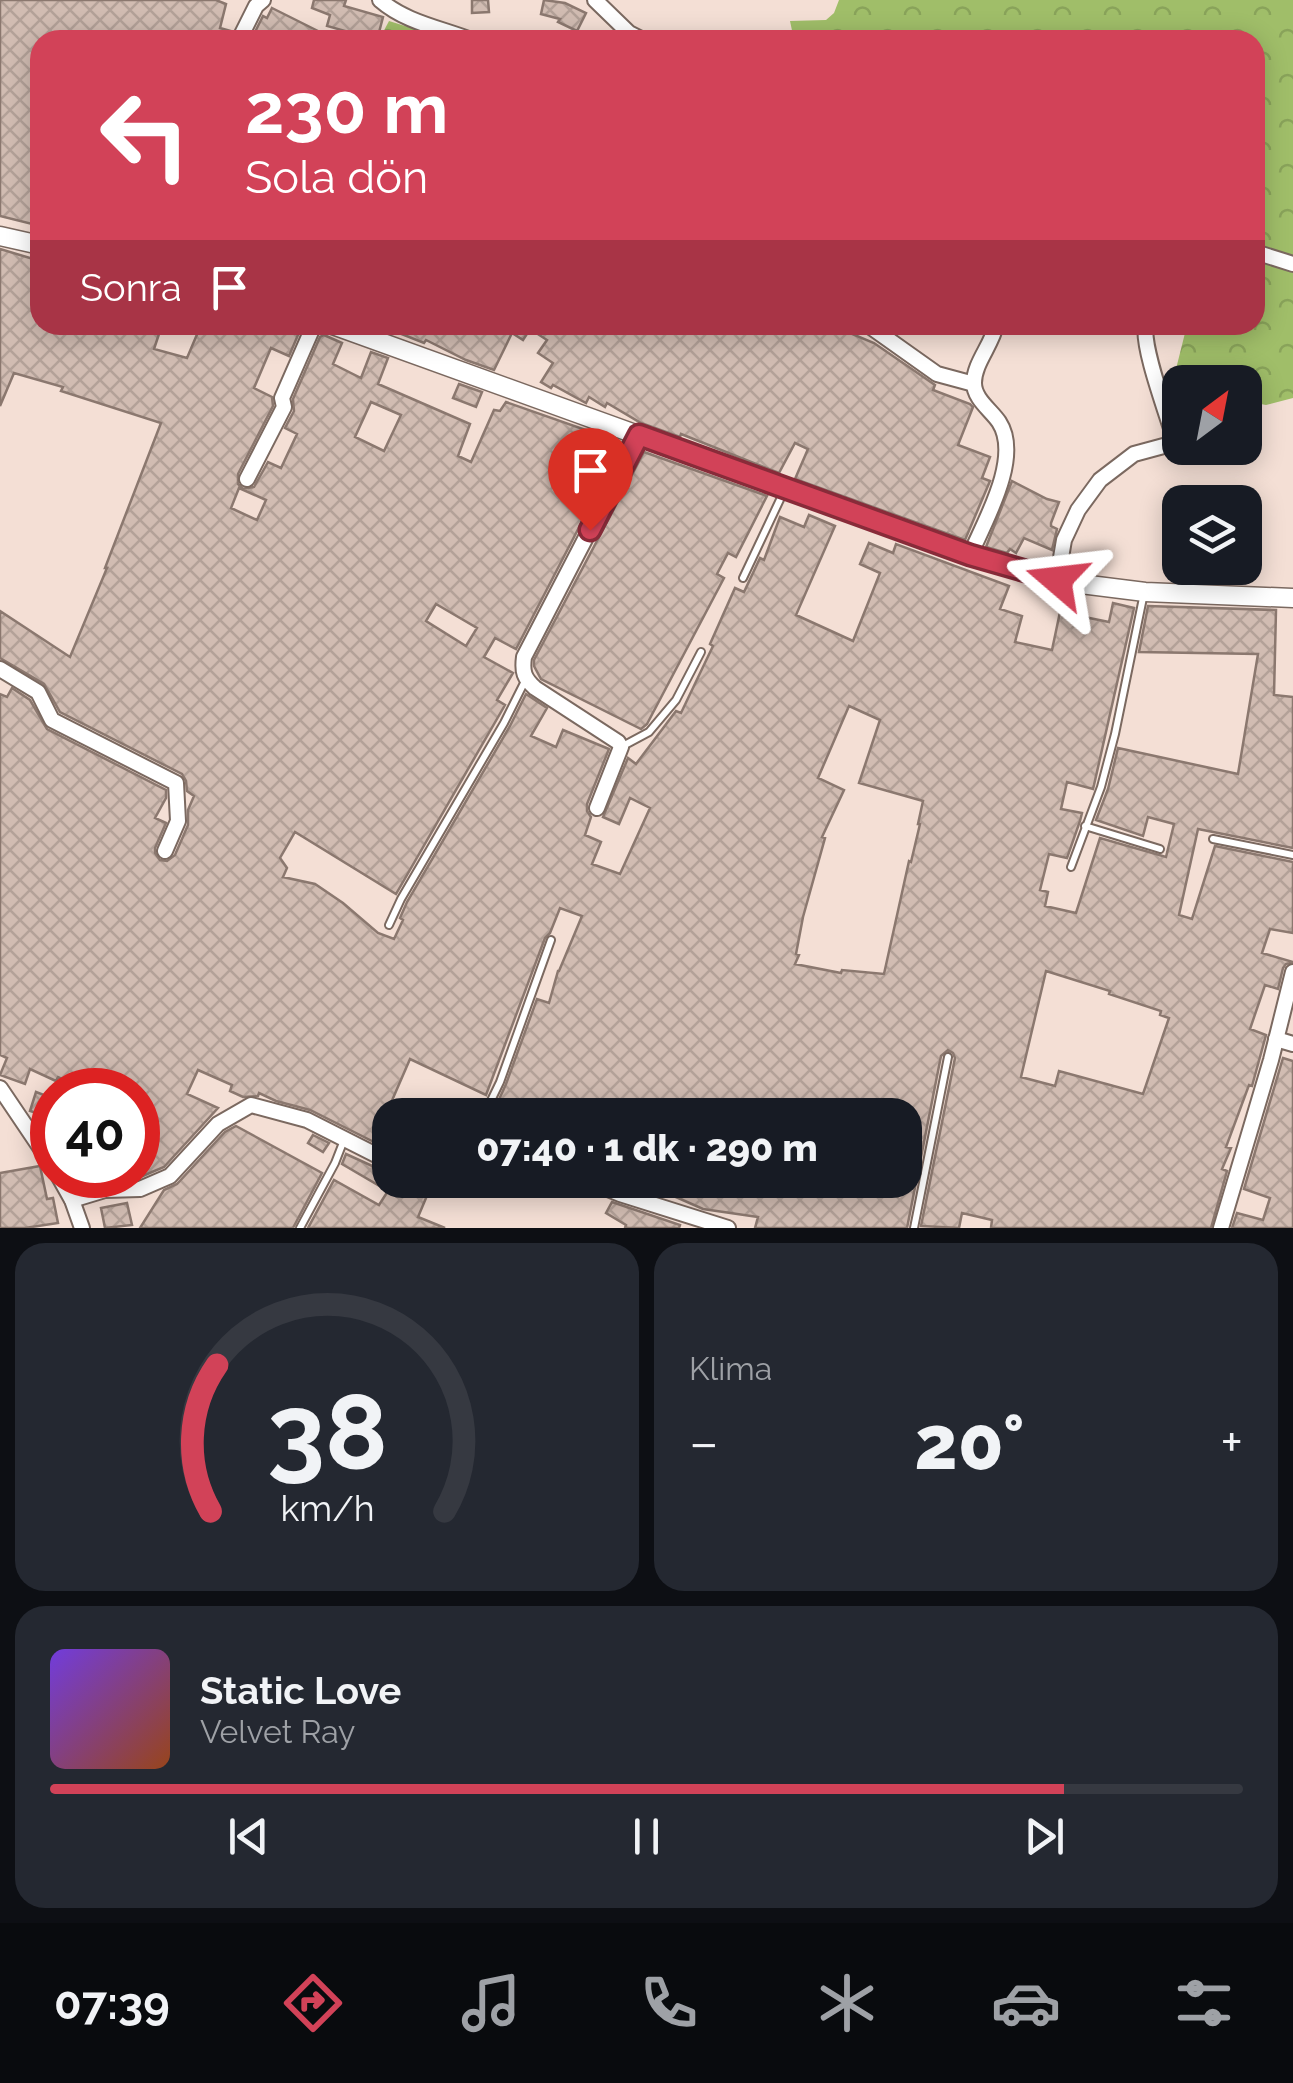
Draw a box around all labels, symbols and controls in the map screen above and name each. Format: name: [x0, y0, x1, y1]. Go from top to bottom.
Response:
text: 230 m: [245, 67, 449, 149]
icon: left: [80, 70, 210, 200]
text: Sola dön: [245, 151, 428, 204]
icon: arrive: [202, 260, 257, 315]
text: Sonra: [80, 265, 182, 310]
north arrow: [1162, 365, 1262, 465]
map controls: [1162, 365, 1262, 585]
pin: [548, 428, 633, 531]
icon: arrive: [563, 443, 618, 498]
button: layers: [1162, 485, 1262, 585]
position arrow: [1005, 528, 1109, 632]
speed limit sign: 40: [30, 1068, 160, 1198]
text: 07:40 · 1 dk · 290 m: [476, 1125, 818, 1170]
text: Klima: [689, 1350, 772, 1387]
text: 38: [267, 1371, 387, 1493]
text: 20°: [914, 1398, 1025, 1487]
text: −: [689, 1410, 719, 1475]
text: +: [1220, 1410, 1243, 1475]
text: km/h: [280, 1487, 374, 1529]
text: Static Love: [200, 1668, 401, 1713]
text: Velvet Ray: [200, 1713, 355, 1750]
icon: previous: [221, 1809, 276, 1864]
icon: pause: [619, 1809, 674, 1864]
icon: next: [1017, 1809, 1072, 1864]
icon: directions: [278, 1968, 348, 2038]
icon: music: [456, 1968, 526, 2038]
icon: phone: [634, 1968, 704, 2038]
icon: climate: [812, 1968, 882, 2038]
icon: car: [991, 1968, 1061, 2038]
icon: filters: [1169, 1968, 1239, 2038]
text: 07:39: [54, 1977, 170, 2030]

